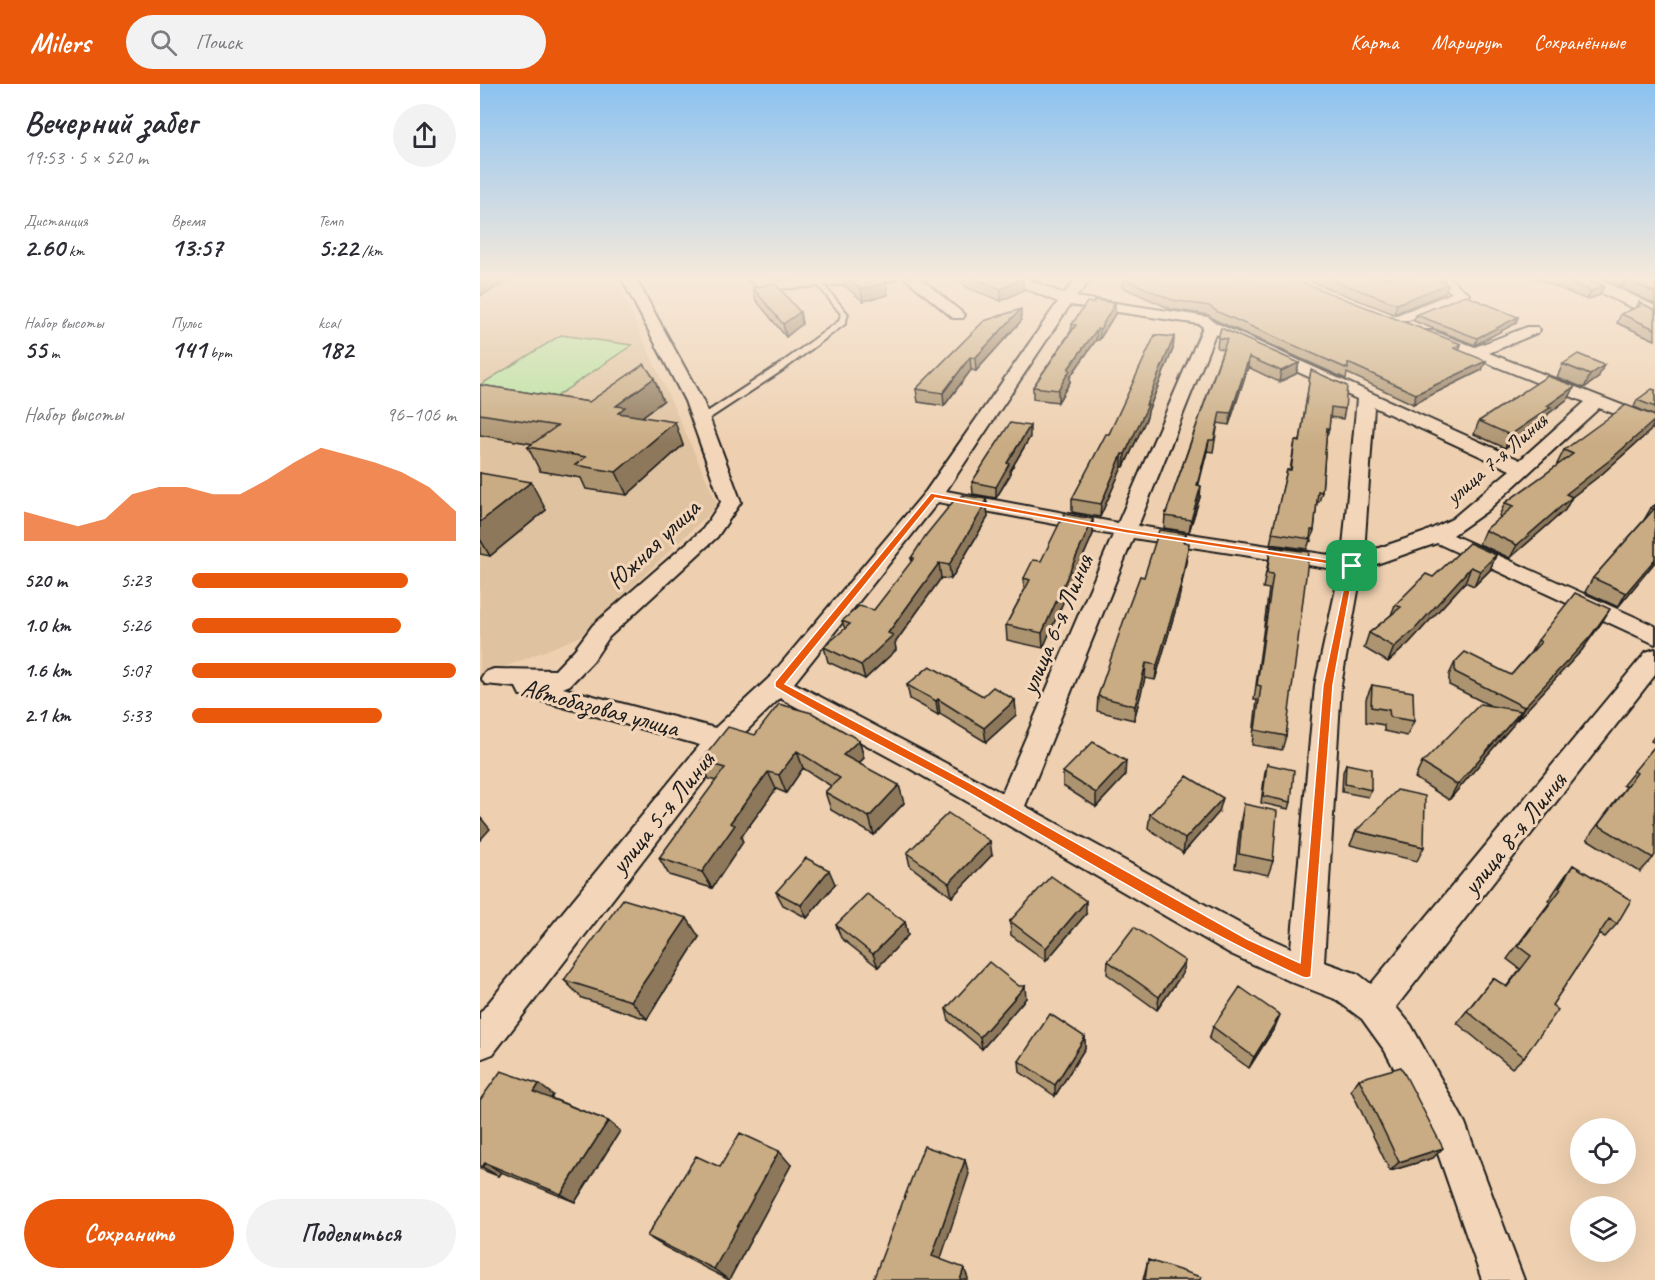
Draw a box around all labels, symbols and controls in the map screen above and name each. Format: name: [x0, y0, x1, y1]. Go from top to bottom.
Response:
search box: [126, 15, 546, 69]
text: Milers: [30, 25, 90, 60]
icon: search: [147, 26, 180, 59]
text: Поиск: [195, 28, 242, 56]
text: Карта: [1350, 29, 1399, 55]
text: Маршрут: [1432, 29, 1501, 55]
text: Сохранённые: [1534, 29, 1625, 55]
text: Вечерний забег: [24, 101, 197, 143]
button: share: [393, 104, 456, 167]
text: 19:53 · 5 × 520 m: [24, 145, 148, 170]
text: Дистанция: [24, 211, 88, 231]
text: Время: [171, 211, 205, 231]
text: Темп: [318, 211, 344, 231]
text: 2.60: [24, 231, 65, 264]
text: 13:57: [171, 231, 222, 264]
text: 5:22: [318, 231, 358, 264]
text: km: [65, 241, 84, 261]
text: /km: [358, 241, 383, 261]
text: Набор высоты: [24, 313, 103, 333]
text: Пульс: [171, 313, 202, 333]
text: kcal: [318, 313, 339, 333]
text: 55: [24, 333, 47, 366]
text: 141: [171, 333, 206, 366]
text: 182: [318, 333, 353, 366]
text: m: [47, 343, 59, 363]
text: bpm: [206, 343, 232, 363]
text: Набор высоты: [24, 402, 123, 427]
text: 96–106 m: [386, 402, 456, 427]
street label: улица 7-я Линия: [1438, 406, 1554, 512]
street label: Южная улица: [600, 491, 708, 597]
pin: [1326, 540, 1377, 591]
street label: улица 6-я Линия: [1011, 548, 1101, 701]
icon: arrive: [1335, 549, 1368, 582]
text: 520 m: [24, 568, 67, 593]
text: 5:23: [120, 568, 151, 593]
text: 1.0 km: [24, 613, 71, 638]
text: 5:26: [120, 613, 151, 638]
text: 1.6 km: [24, 658, 71, 683]
text: 5:07: [120, 658, 151, 683]
street label: Автобазовая улица: [517, 671, 684, 746]
text: 2.1 km: [24, 703, 71, 728]
text: 5:33: [120, 703, 151, 728]
street label: улица 5-я Линия: [601, 743, 723, 882]
street label: улица 8-я Линия: [1453, 764, 1575, 903]
map controls: [1570, 1118, 1636, 1262]
button: locate: [1570, 1118, 1636, 1184]
button: layers: [1570, 1196, 1636, 1262]
button: Сохранить: [24, 1199, 234, 1268]
button: Поделиться: [246, 1199, 456, 1268]

